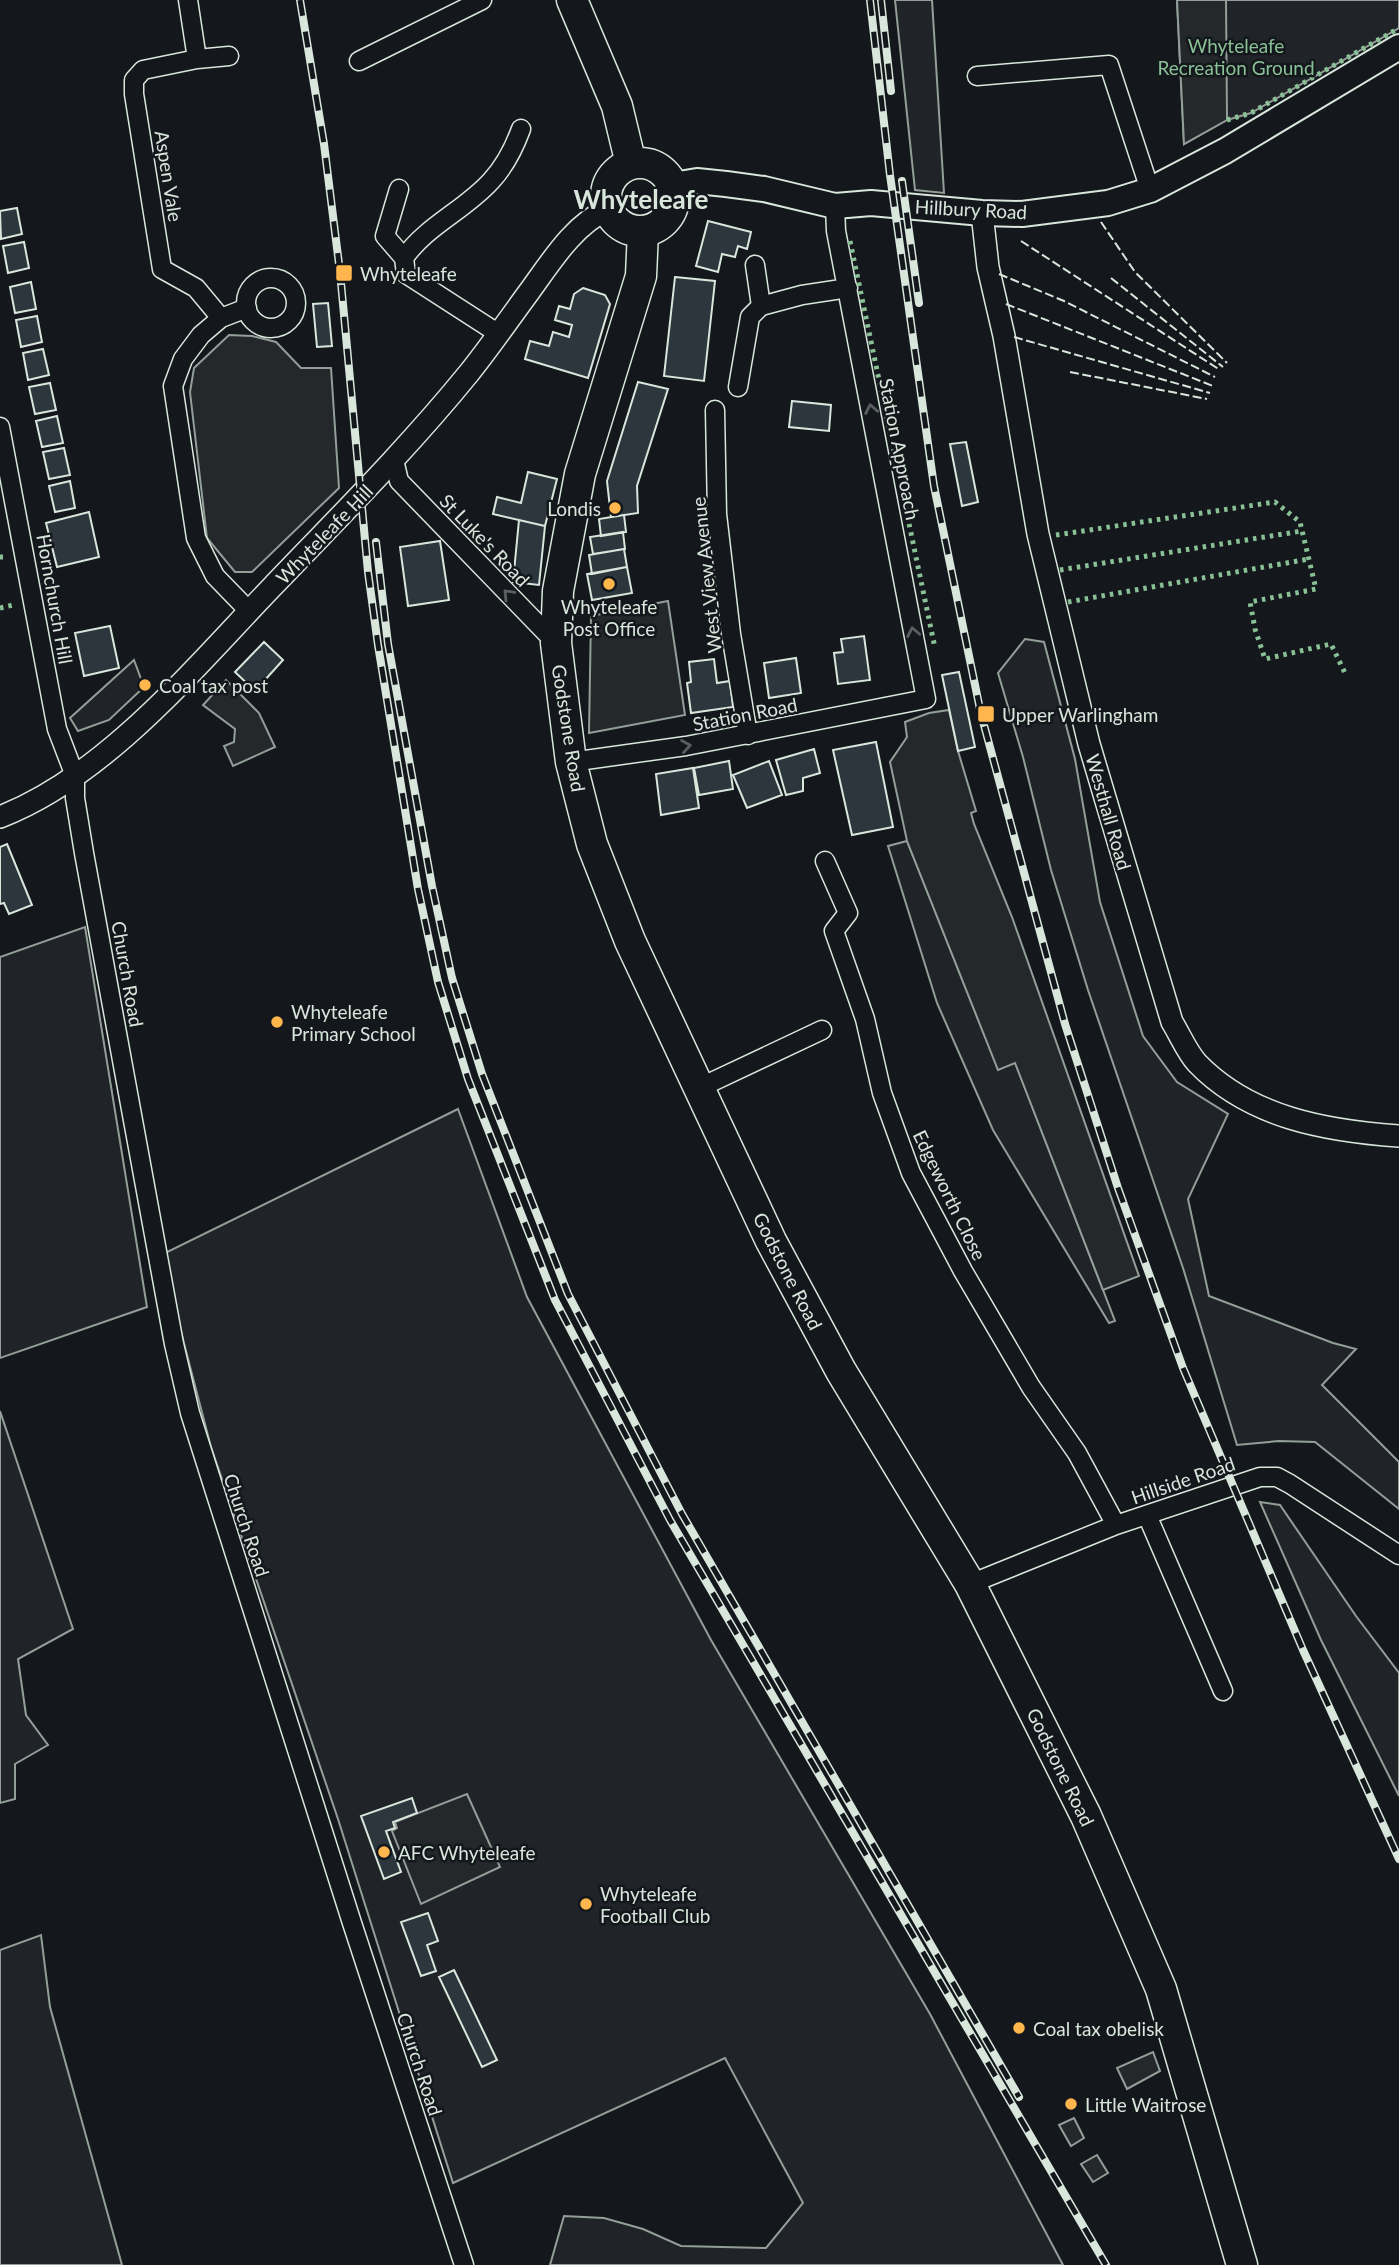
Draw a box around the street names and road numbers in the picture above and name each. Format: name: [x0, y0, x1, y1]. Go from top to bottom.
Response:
street label: Aspen Vale: [150, 129, 188, 223]
street label: Hillbury Road: [914, 195, 1028, 223]
street label: Station Approach: [875, 376, 925, 522]
street label: Whyteleafe Hill: [271, 479, 377, 589]
street label: St Luke's Road: [435, 489, 535, 591]
street label: West View Avenue: [686, 496, 726, 654]
street label: Hornchurch Hill: [32, 532, 78, 666]
street label: Godstone Road: [548, 663, 590, 793]
street label: Station Road: [691, 693, 799, 735]
street label: Westhall Road: [1081, 751, 1137, 873]
street label: Church Road: [107, 919, 149, 1029]
street label: Edgeworth Close: [909, 1126, 991, 1264]
street label: Godstone Road: [749, 1208, 827, 1334]
street label: Hillside Road: [1128, 1451, 1238, 1509]
street label: Church Road: [220, 1471, 274, 1579]
street label: Godstone Road: [1022, 1704, 1100, 1830]
street label: Church Road: [393, 2010, 447, 2118]

